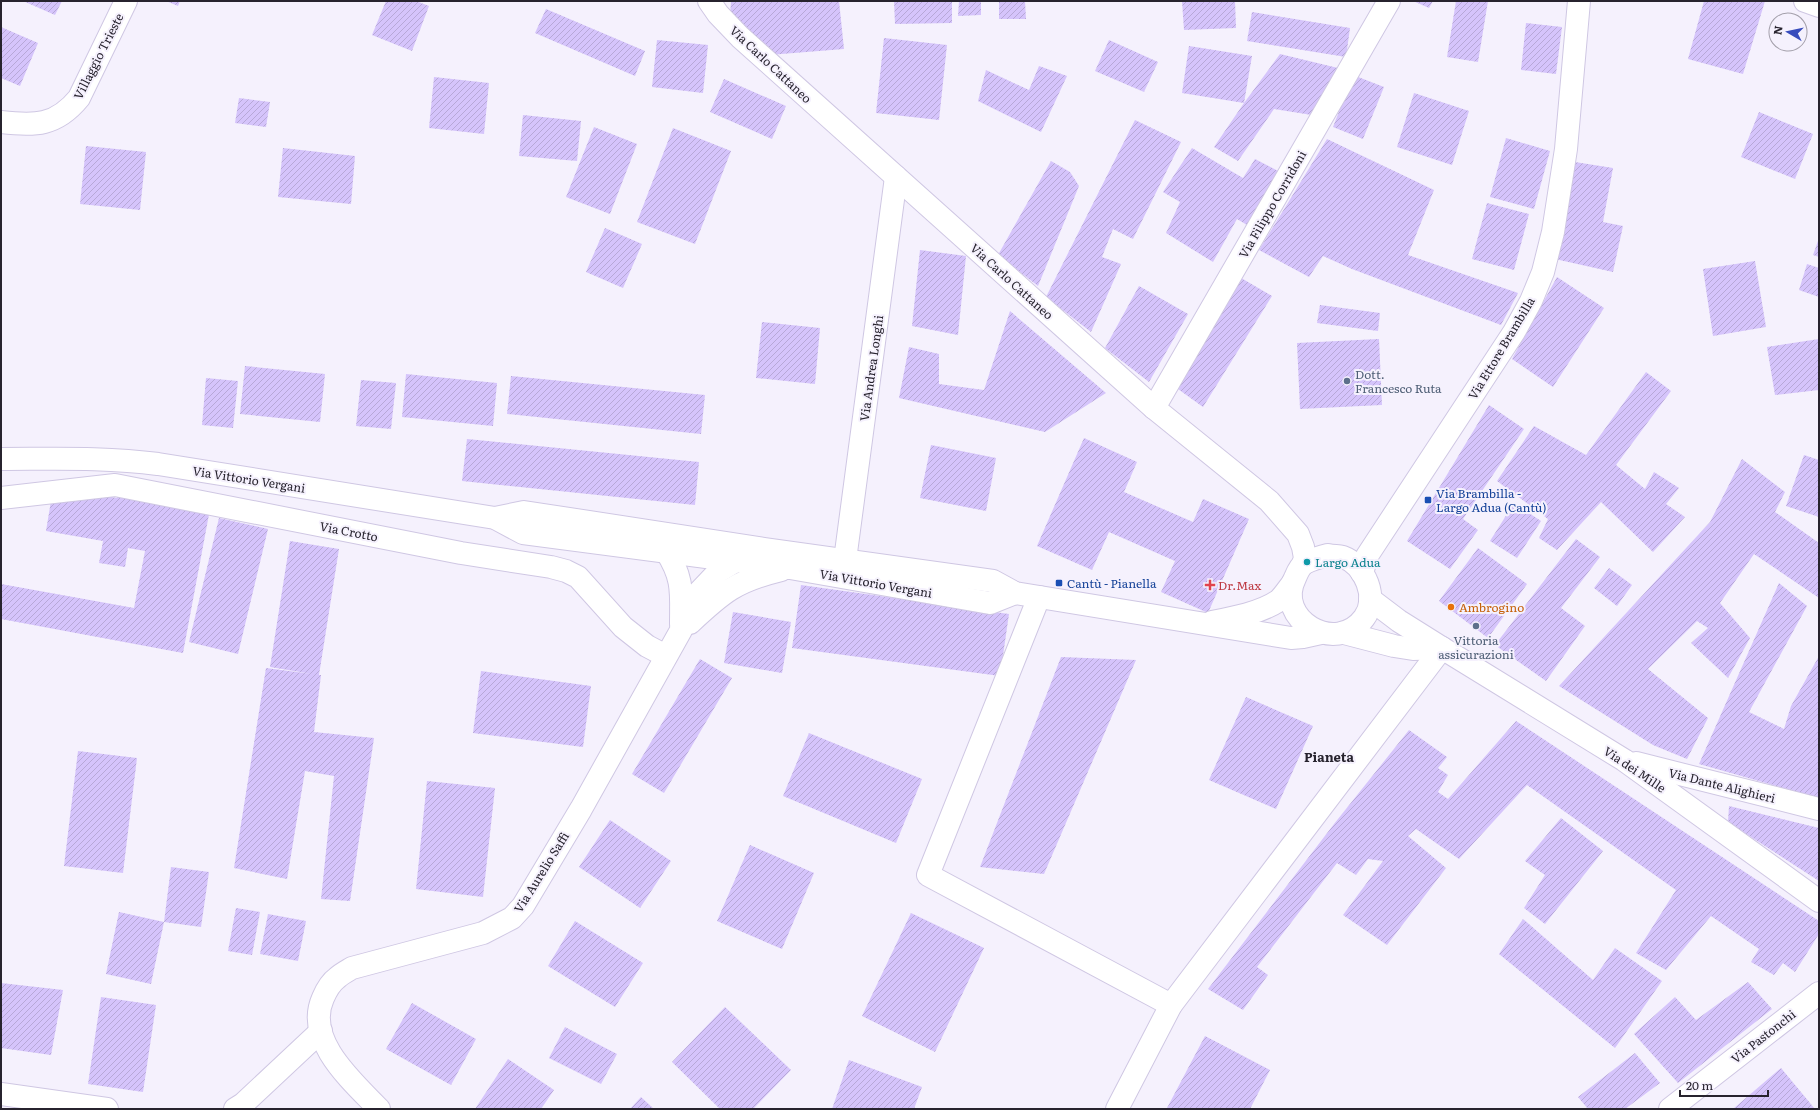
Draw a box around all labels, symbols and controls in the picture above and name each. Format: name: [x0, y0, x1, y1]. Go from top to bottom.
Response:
street label: Villaggio Trieste: [69, 10, 127, 102]
north arrow: [1768, 12, 1808, 52]
street label: Via Carlo Cattaneo: [726, 21, 816, 107]
text: N: [1769, 24, 1786, 36]
street label: Via Filippo Corridoni: [1234, 147, 1310, 261]
street label: Via Carlo Cattaneo: [966, 239, 1058, 323]
street label: Via Ettore Brambilla: [1463, 293, 1539, 403]
street label: Via Andrea Longhi: [855, 314, 887, 422]
place label: Dott. Francesco Ruta: [1355, 365, 1442, 397]
marker: Dott. Francesco Ruta: [1342, 376, 1352, 386]
street label: Via Vittorio Vergani: [191, 461, 307, 497]
place label: Via Brambilla - Largo Adua (Cantù): [1436, 484, 1546, 516]
marker: Via Brambilla - Largo Adua (Cantù): [1423, 495, 1433, 505]
street label: Via Crotto: [318, 517, 380, 545]
place label: Largo Adua: [1315, 553, 1381, 571]
marker: Largo Adua: [1302, 557, 1312, 567]
street label: Via Vittorio Vergani: [818, 564, 934, 602]
place label: Cantù - Pianella: [1067, 574, 1157, 592]
place label: Dr.Max: [1218, 576, 1262, 594]
marker: Cantù - Pianella: [1054, 578, 1064, 588]
marker: Dr.Max: [1205, 580, 1215, 590]
place label: Ambrogino: [1459, 598, 1524, 616]
marker: Ambrogino: [1446, 602, 1456, 612]
marker: Vittoria assicurazioni: [1471, 621, 1481, 631]
place label: Vittoria assicurazioni: [1438, 631, 1514, 663]
street label: Via dei Mille: [1600, 742, 1670, 796]
district label: Pianeta: [1304, 747, 1354, 766]
street label: Via Dante Alighieri: [1667, 763, 1777, 807]
street label: Via Aurelio Saffi: [509, 828, 573, 916]
street label: Via Pastonchi: [1727, 1005, 1799, 1067]
scale bar: [1680, 1072, 1768, 1098]
text: 20 m: [1686, 1076, 1713, 1094]

